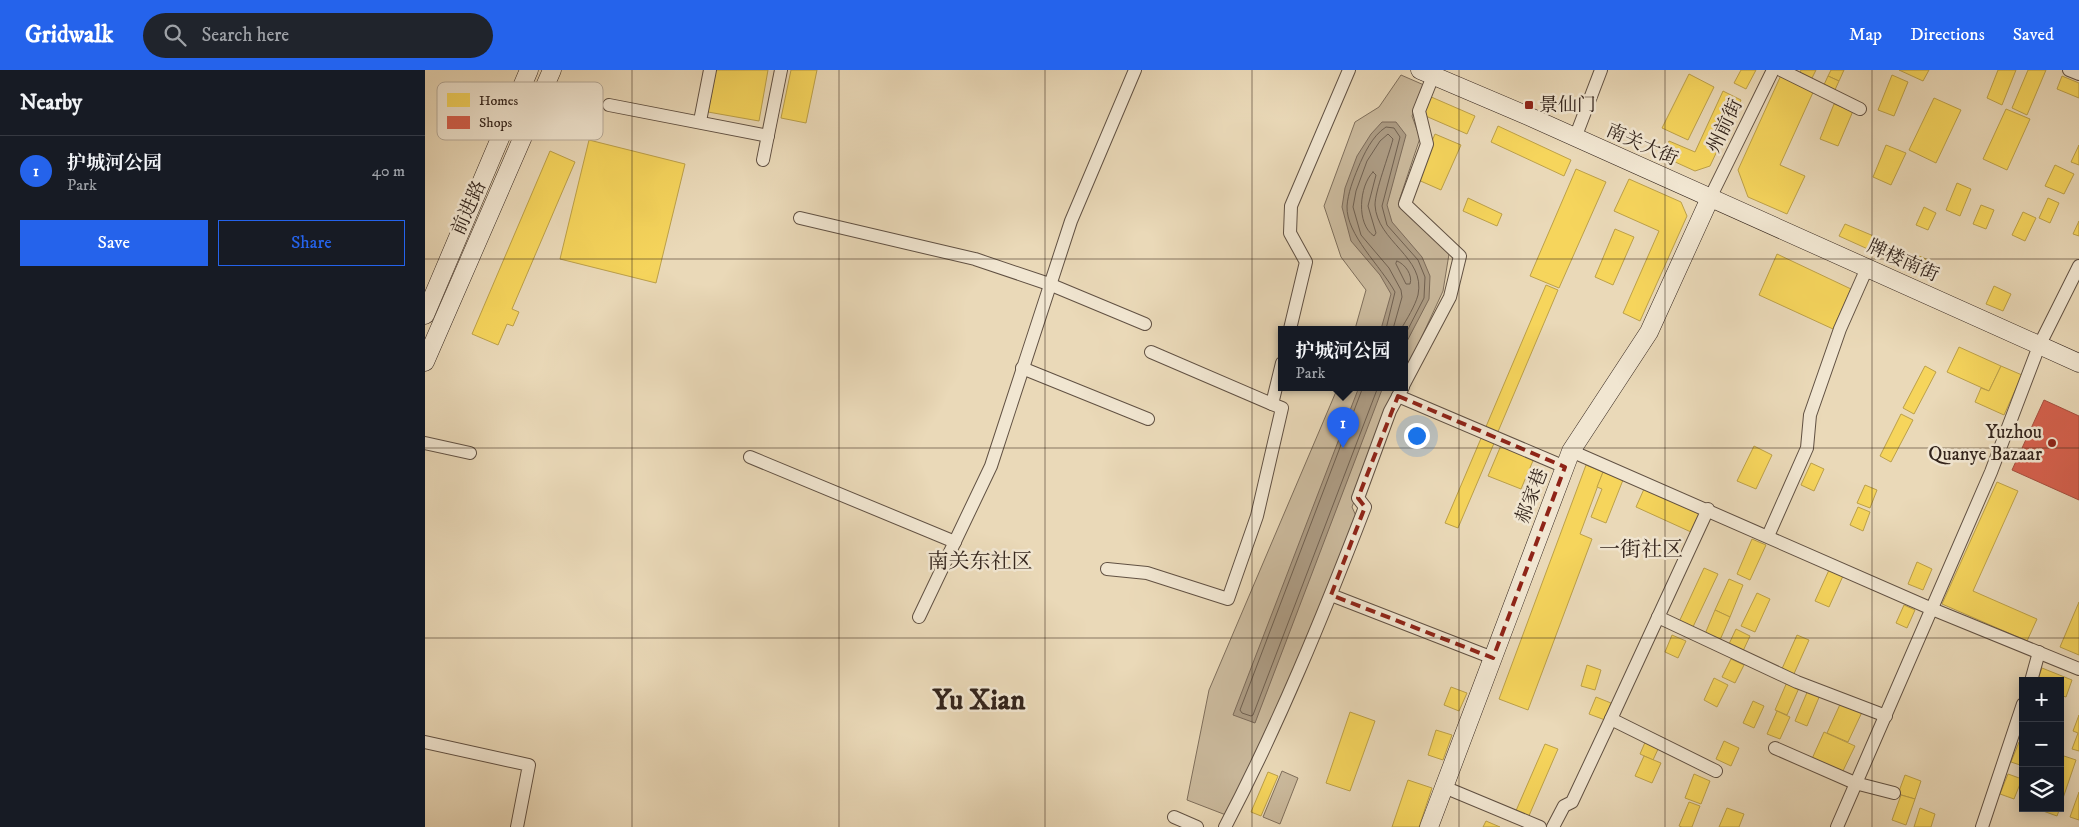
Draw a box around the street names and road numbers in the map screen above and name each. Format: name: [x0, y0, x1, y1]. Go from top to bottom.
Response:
street label: 州前街: [1702, 95, 1748, 157]
street label: 南关大街: [1603, 119, 1681, 171]
street label: 前进路: [447, 177, 491, 239]
street label: 牌楼南街: [1864, 235, 1942, 287]
street label: 郝家巷: [1511, 465, 1553, 527]

